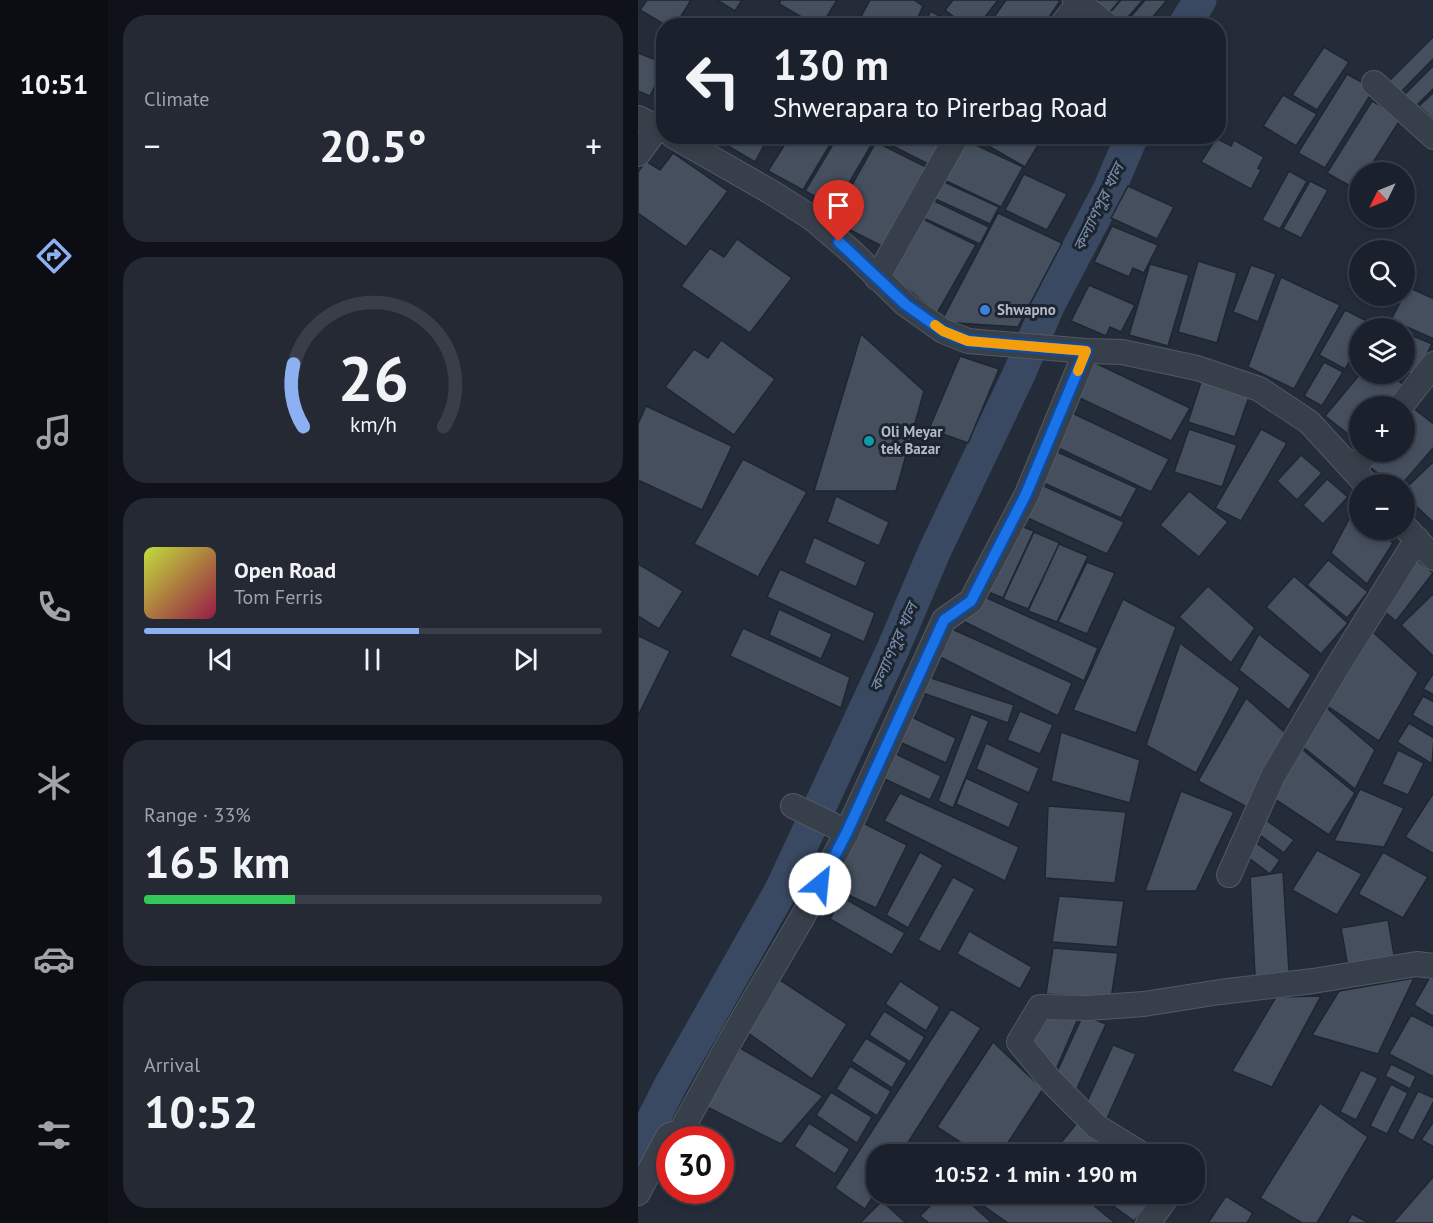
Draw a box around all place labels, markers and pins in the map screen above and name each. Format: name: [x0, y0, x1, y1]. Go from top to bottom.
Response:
pin: [813, 180, 864, 242]
place label: Shwapno: [997, 300, 1056, 319]
marker: Shwapno: [978, 303, 992, 317]
place label: Oli Meyar tek Bazar: [881, 422, 943, 458]
marker: Oli Meyar tek Bazar: [862, 434, 876, 448]

